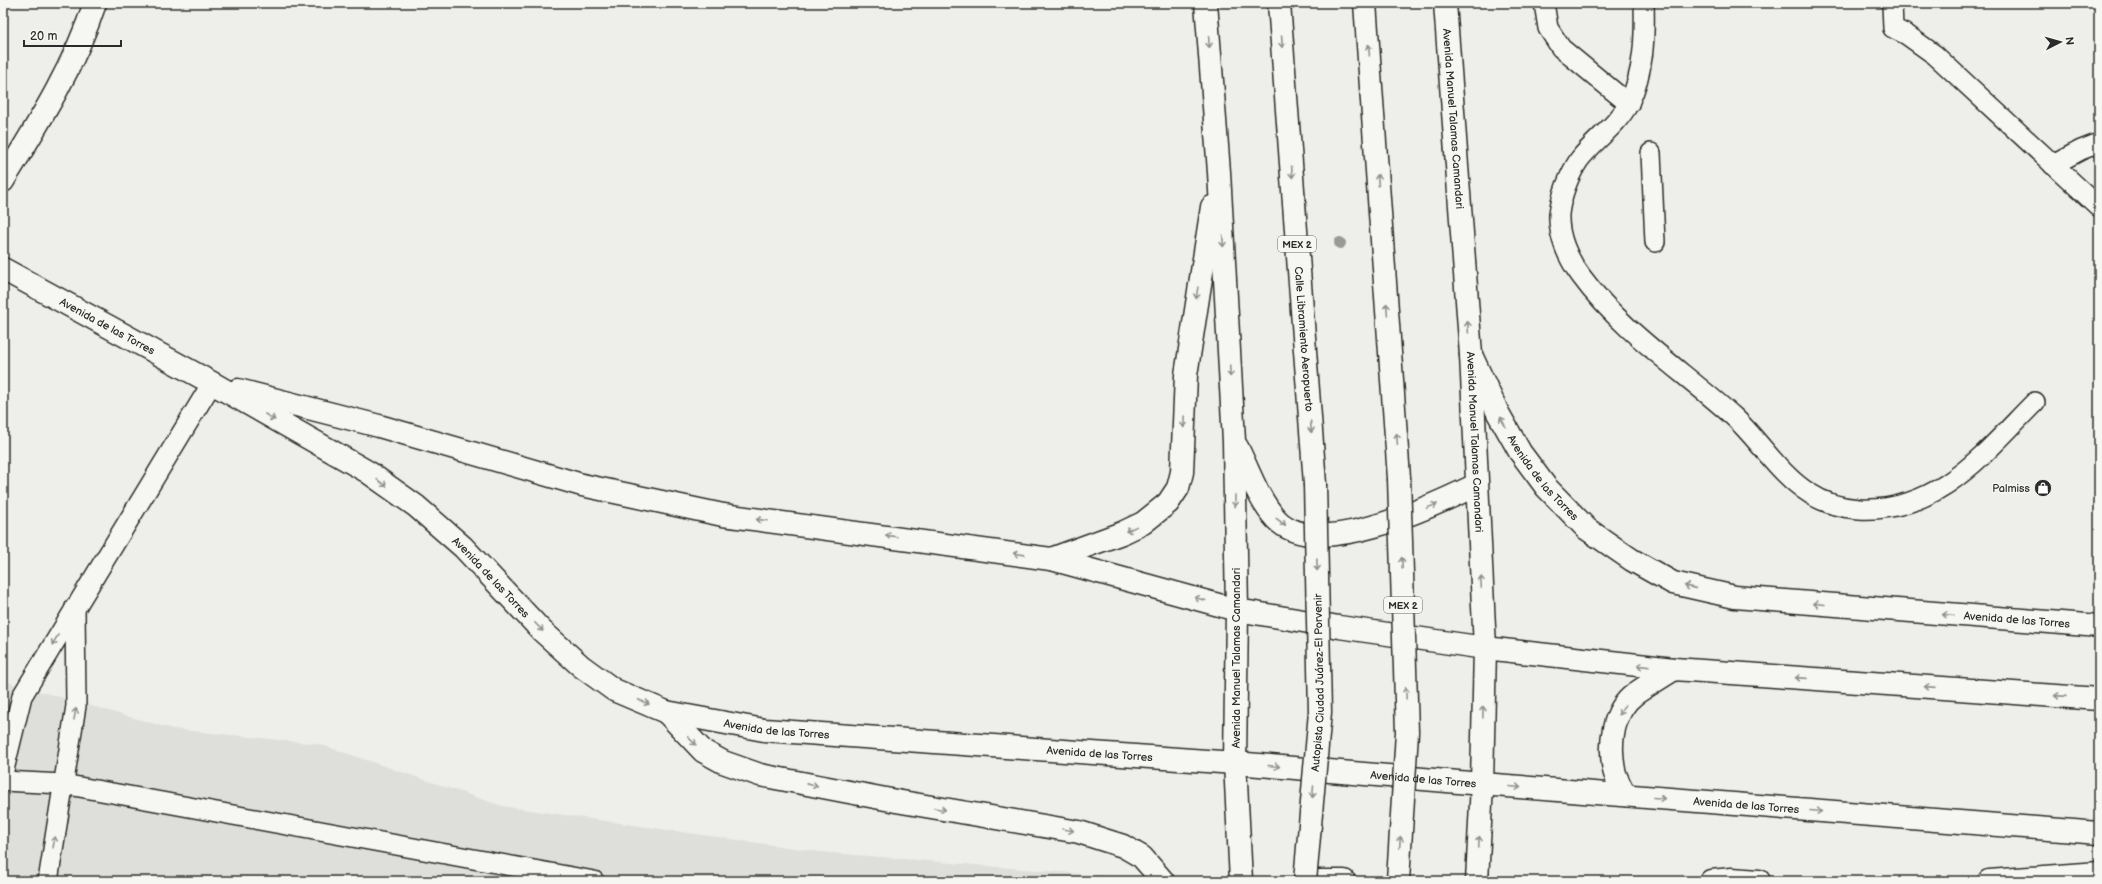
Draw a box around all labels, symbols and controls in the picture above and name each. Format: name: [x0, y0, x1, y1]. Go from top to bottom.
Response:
scale bar: [24, 22, 121, 48]
north arrow: [2040, 22, 2080, 62]
street label: Avenida Manuel Talamas Camandari: [1440, 28, 1466, 209]
text: 20 m: [30, 29, 57, 44]
one-way arrow: [1206, 35, 1213, 48]
one-way arrow: [1279, 35, 1286, 48]
text: N: [2063, 36, 2076, 46]
one-way arrow: [1365, 44, 1372, 57]
one-way arrow: [1288, 165, 1295, 178]
one-way arrow: [1374, 174, 1381, 187]
one-way arrow: [1219, 234, 1226, 247]
road number: MEX 2: [1278, 236, 1316, 252]
street label: Calle Libramiento Aeropuerto: [1292, 266, 1316, 412]
one-way arrow: [1193, 286, 1201, 299]
street label: Avenida de las Torres: [57, 295, 158, 358]
one-way arrow: [1384, 303, 1391, 316]
one-way arrow: [1465, 321, 1472, 334]
street label: Avenida Manuel Talamas Camandari: [1464, 351, 1485, 533]
one-way arrow: [1227, 364, 1234, 377]
one-way arrow: [264, 413, 276, 421]
one-way arrow: [1180, 415, 1188, 428]
one-way arrow: [1499, 416, 1507, 428]
one-way arrow: [1307, 420, 1314, 433]
one-way arrow: [1393, 433, 1400, 446]
street label: Avenida de las Torres: [1505, 433, 1581, 524]
shop icon: Palmiss: [2033, 478, 2053, 498]
one-way arrow: [376, 479, 387, 487]
place label: Palmiss: [1992, 482, 2031, 495]
one-way arrow: [1231, 494, 1239, 507]
one-way arrow: [1425, 502, 1437, 509]
one-way arrow: [756, 516, 769, 524]
one-way arrow: [1276, 518, 1287, 526]
one-way arrow: [1125, 525, 1137, 533]
one-way arrow: [885, 532, 898, 540]
street label: Avenida de las Torres: [449, 535, 532, 621]
one-way arrow: [1013, 550, 1026, 558]
one-way arrow: [1398, 557, 1406, 570]
one-way arrow: [1313, 558, 1321, 571]
street label: Avenida Manuel Talamas Camandari: [1230, 568, 1243, 748]
one-way arrow: [1477, 576, 1485, 589]
one-way arrow: [1684, 582, 1697, 590]
street label: Autopista Ciudad Juárez-El Porvenir: [1309, 592, 1327, 772]
one-way arrow: [1193, 595, 1206, 602]
road number: MEX 2: [1384, 597, 1422, 613]
one-way arrow: [1813, 601, 1826, 608]
street label: Avenida de las Torres: [1963, 609, 2071, 631]
one-way arrow: [1942, 612, 1955, 619]
one-way arrow: [534, 622, 544, 632]
one-way arrow: [51, 634, 59, 646]
one-way arrow: [1637, 662, 1650, 670]
one-way arrow: [1795, 675, 1808, 682]
one-way arrow: [1924, 684, 1937, 691]
one-way arrow: [1402, 687, 1410, 700]
one-way arrow: [2054, 692, 2067, 699]
one-way arrow: [637, 699, 649, 706]
one-way arrow: [1618, 704, 1626, 715]
one-way arrow: [1479, 706, 1487, 719]
one-way arrow: [71, 708, 79, 721]
street label: Avenida de las Torres: [723, 717, 831, 742]
one-way arrow: [687, 736, 697, 746]
street label: Avenida de las Torres: [1046, 744, 1154, 764]
one-way arrow: [1267, 762, 1280, 770]
street label: Avenida de las Torres: [1370, 769, 1477, 791]
one-way arrow: [805, 782, 818, 790]
one-way arrow: [1508, 783, 1521, 790]
one-way arrow: [1309, 785, 1316, 798]
one-way arrow: [1652, 795, 1665, 802]
street label: Avenida de las Torres: [1693, 795, 1800, 816]
one-way arrow: [933, 805, 946, 813]
one-way arrow: [1809, 807, 1822, 814]
one-way arrow: [1061, 826, 1074, 834]
one-way arrow: [50, 836, 58, 849]
one-way arrow: [1397, 836, 1404, 849]
one-way arrow: [1475, 836, 1482, 849]

